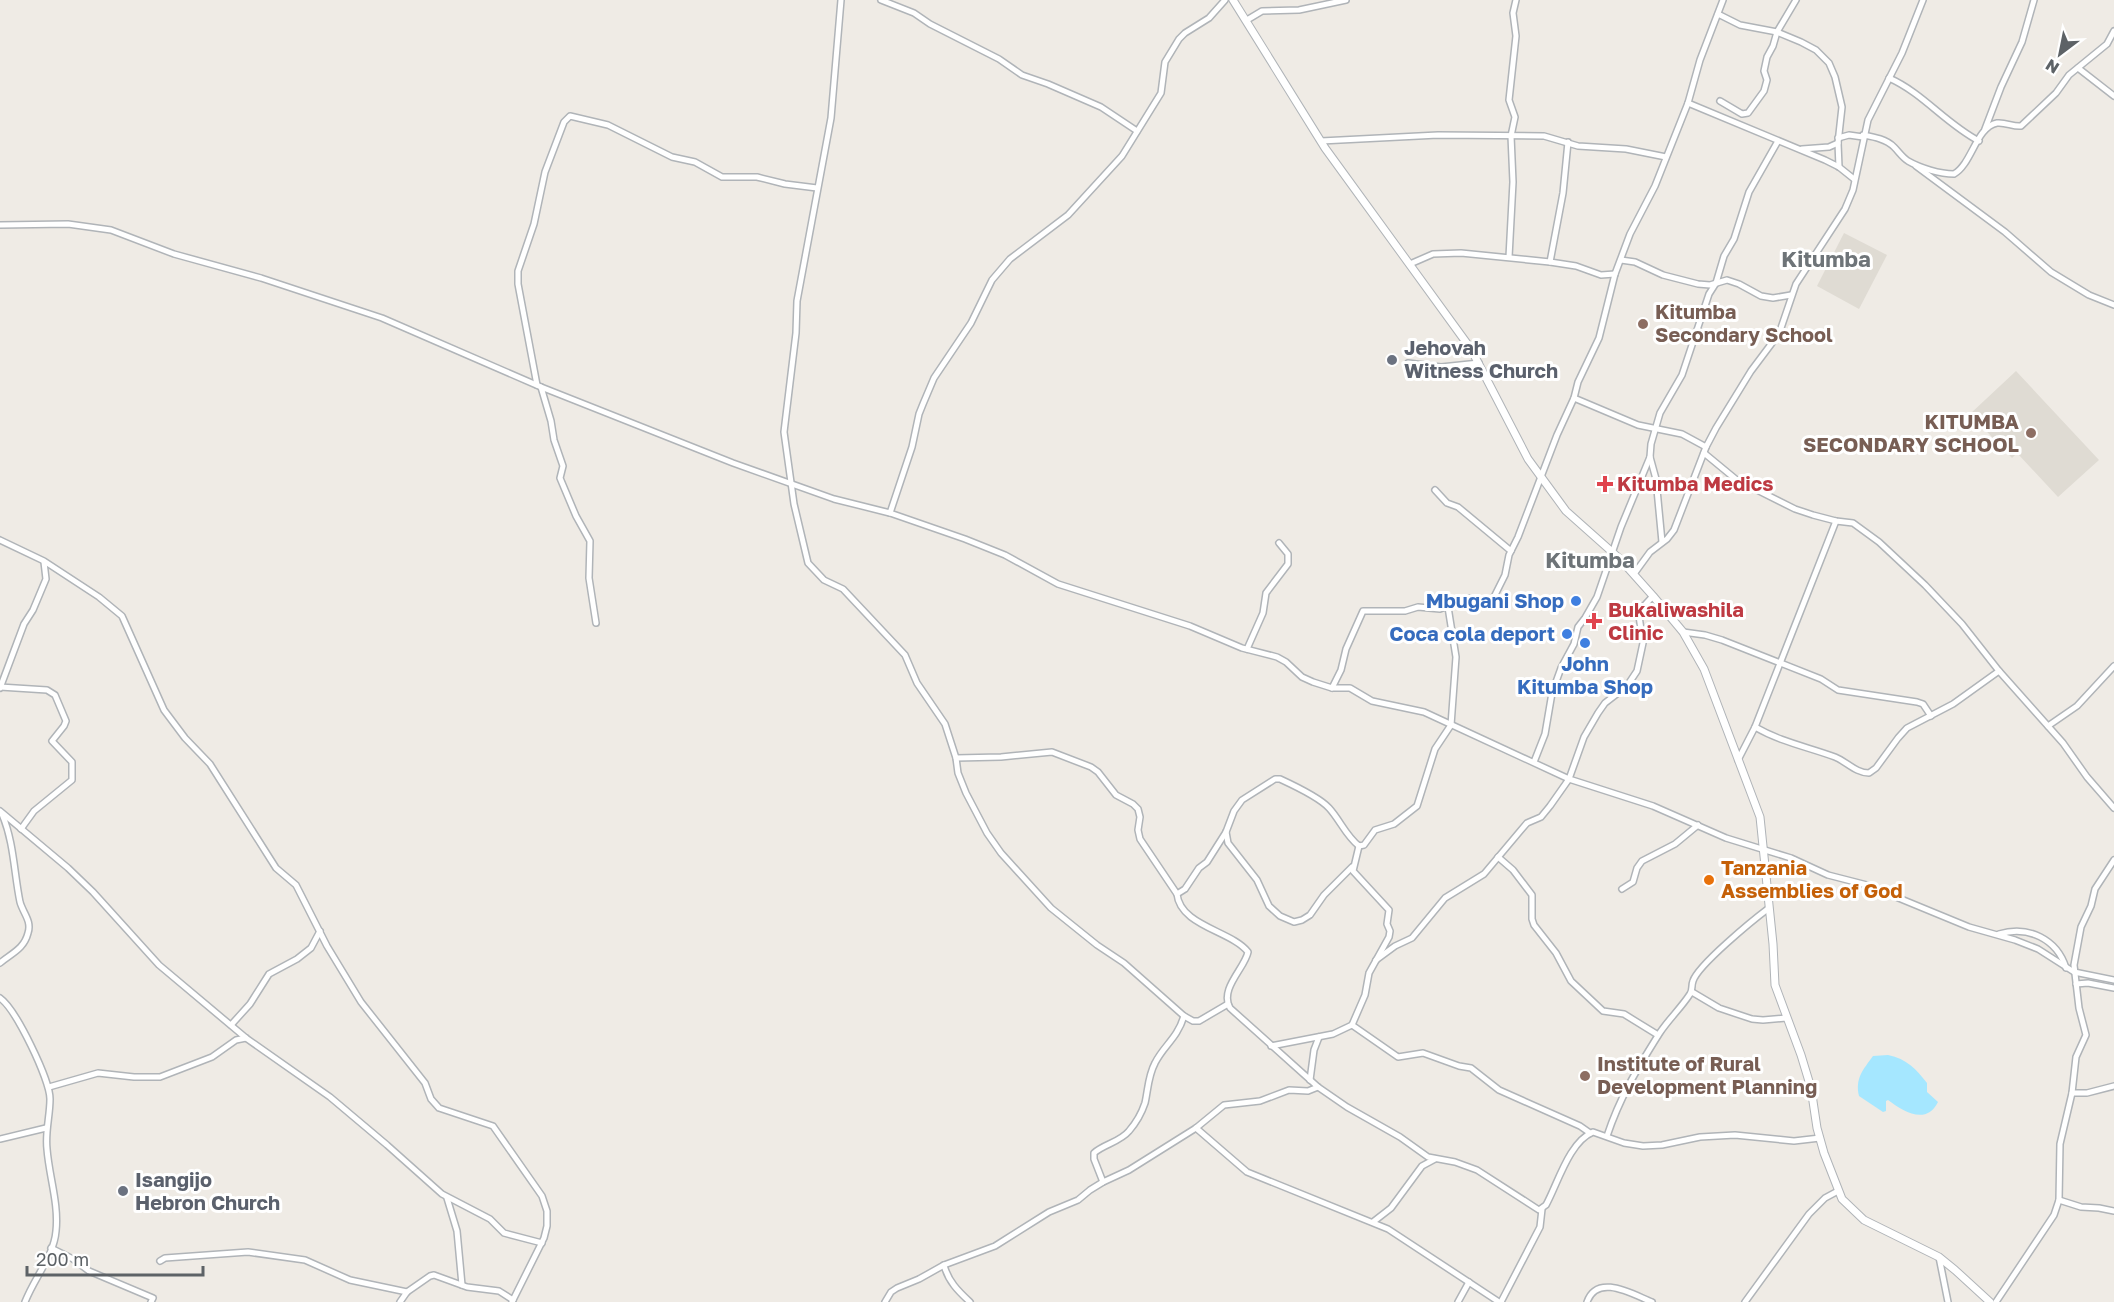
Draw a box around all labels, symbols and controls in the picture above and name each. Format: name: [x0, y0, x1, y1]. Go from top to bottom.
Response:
north arrow: [2030, 24, 2090, 84]
text: N: [2042, 55, 2063, 78]
district label: Kitumba: [1781, 245, 1871, 272]
place label: Kitumba Secondary School: [1655, 299, 1833, 346]
marker: Kitumba Secondary School: [1636, 317, 1650, 331]
place label: Jehovah Witness Church: [1404, 335, 1558, 382]
marker: Jehovah Witness Church: [1385, 353, 1399, 367]
place label: KITUMBA SECONDARY SCHOOL: [1803, 409, 2019, 456]
marker: KITUMBA SECONDARY SCHOOL: [2024, 426, 2038, 440]
place label: Kitumba Medics: [1617, 471, 1773, 495]
marker: Kitumba Medics: [1598, 477, 1612, 491]
district label: Kitumba: [1545, 546, 1635, 573]
place label: Mbugani Shop: [1426, 588, 1564, 612]
marker: Mbugani Shop: [1569, 594, 1583, 608]
place label: Bukaliwashila Clinic: [1608, 597, 1744, 644]
marker: Bukaliwashila Clinic: [1585, 612, 1603, 630]
place label: Coca cola deport: [1389, 621, 1555, 645]
marker: Coca cola deport: [1560, 627, 1574, 641]
marker: John Kitumba Shop: [1578, 636, 1592, 650]
place label: John Kitumba Shop: [1517, 651, 1653, 698]
place label: Tanzania Assemblies of God: [1721, 855, 1902, 902]
marker: Tanzania Assemblies of God: [1702, 873, 1716, 887]
place label: Institute of Rural Development Planning: [1597, 1051, 1817, 1098]
marker: Institute of Rural Development Planning: [1578, 1069, 1592, 1083]
place label: Isangijo Hebron Church: [135, 1167, 280, 1214]
marker: Isangijo Hebron Church: [116, 1184, 130, 1198]
scale bar: [27, 1239, 202, 1277]
text: 200 m: [36, 1248, 89, 1270]

